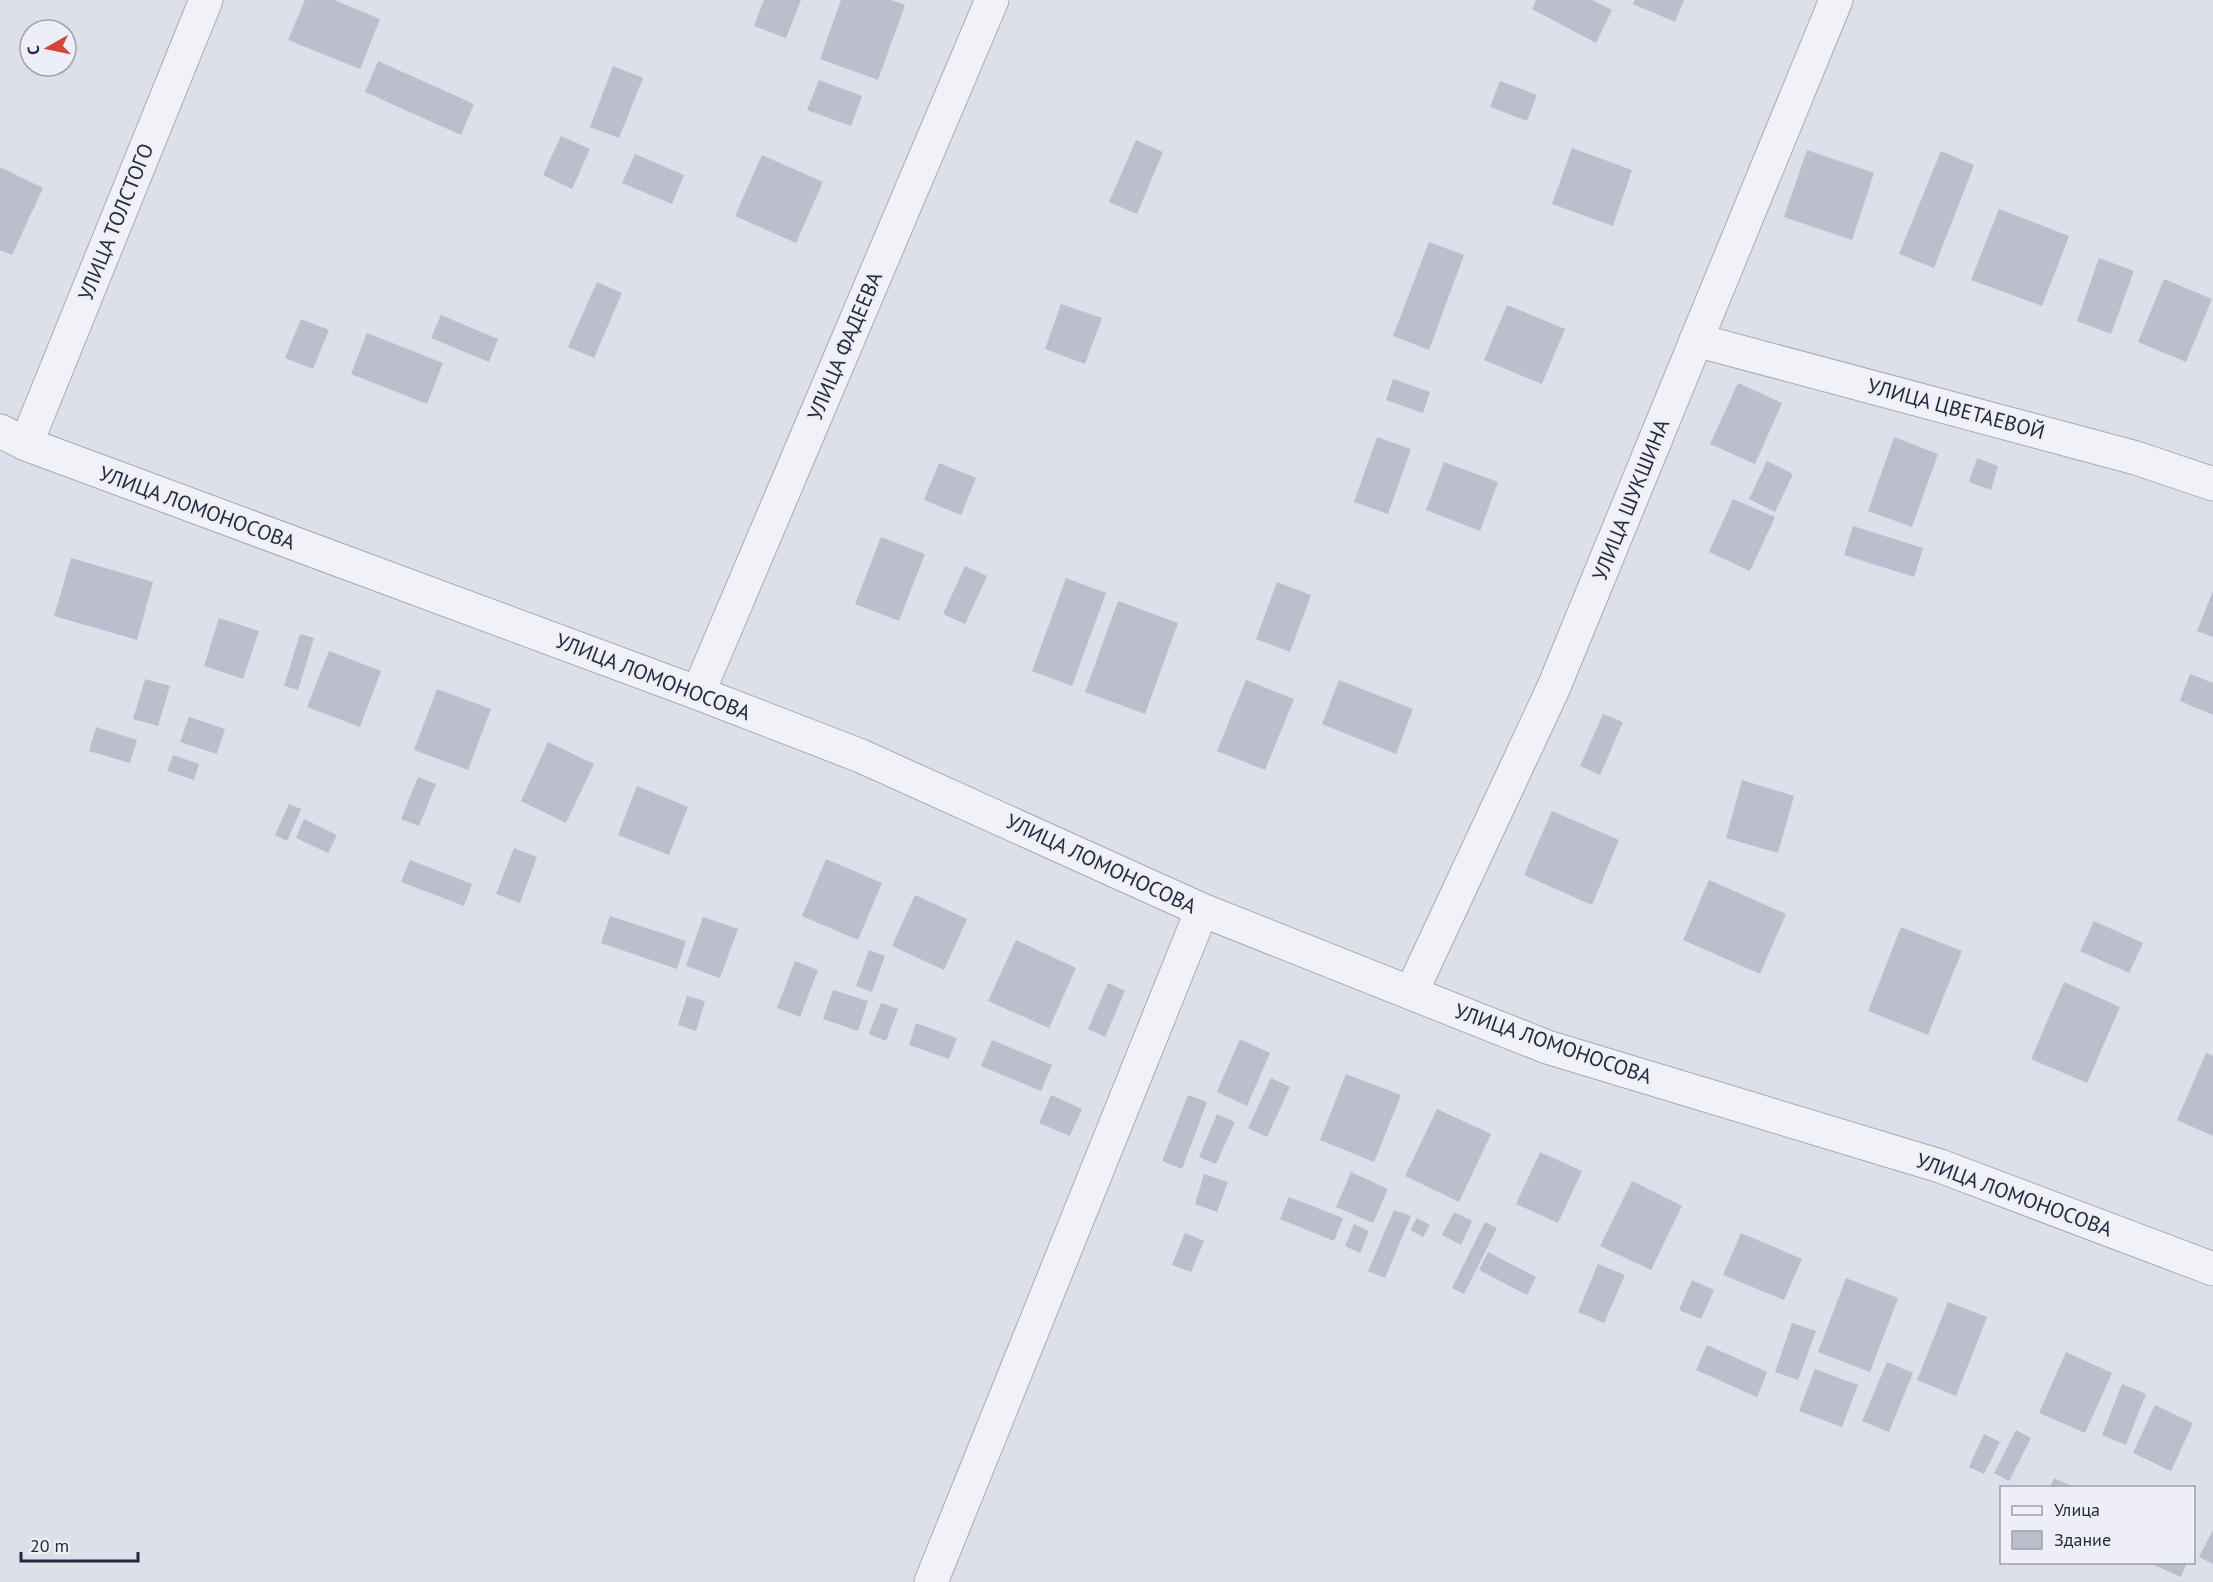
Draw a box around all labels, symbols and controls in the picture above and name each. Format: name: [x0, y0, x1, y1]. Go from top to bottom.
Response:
north arrow: [18, 18, 78, 78]
text: С: [23, 44, 44, 56]
street label: УЛИЦА ТОЛСТОГО: [72, 139, 159, 304]
street label: УЛИЦА ФАДЕЕВА: [801, 267, 888, 424]
street label: УЛИЦА ЦВЕТАЕВОЙ: [1864, 372, 2048, 445]
street label: УЛИЦА ШУКШИНА: [1586, 414, 1675, 585]
street label: УЛИЦА ЛОМОНОСОВА: [95, 459, 300, 556]
street label: УЛИЦА ЛОМОНОСОВА: [552, 627, 755, 726]
street label: УЛИЦА ЛОМОНОСОВА: [1002, 808, 1201, 920]
street label: УЛИЦА ЛОМОНОСОВА: [1451, 997, 1656, 1090]
street label: УЛИЦА ЛОМОНОСОВА: [1912, 1146, 2117, 1243]
legend: [2000, 1486, 2195, 1564]
text: Улица: [2054, 1498, 2100, 1521]
scale bar: [21, 1525, 138, 1563]
text: Здание: [2054, 1528, 2111, 1551]
text: 20 m: [30, 1534, 69, 1557]

